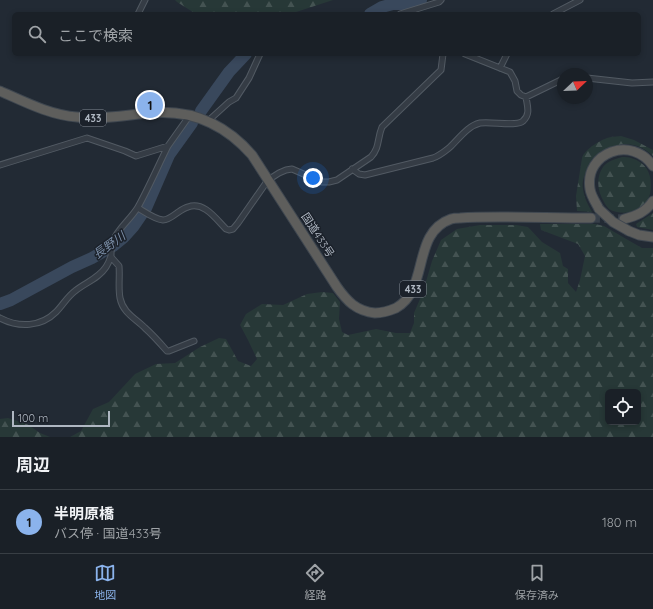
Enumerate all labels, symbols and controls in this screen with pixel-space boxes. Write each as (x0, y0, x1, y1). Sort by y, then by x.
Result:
search box (12, 12, 641, 56)
icon: search (26, 23, 48, 45)
text: ここで検索 (58, 26, 133, 45)
north arrow (557, 68, 593, 104)
pin: 1 (137, 90, 163, 120)
road number: 433 (80, 110, 106, 126)
your location (303, 168, 323, 188)
street label: 国道433号 (298, 210, 338, 260)
water label: 長野川 (90, 227, 130, 262)
road number: 433 (400, 281, 426, 297)
map controls (605, 389, 641, 425)
button: locate (605, 389, 641, 425)
scale bar (12, 409, 110, 428)
text: 100 m (18, 411, 48, 425)
text: 周辺 (16, 454, 50, 475)
text: 半明原橋 (54, 504, 114, 523)
text: 1 (26, 514, 32, 530)
text: 180 m (602, 514, 637, 530)
text: バス停 · 国道433号 (54, 525, 162, 541)
tab: 地図 (94, 562, 116, 602)
tab: 経路 (304, 562, 326, 602)
tab: 保存済み (515, 562, 559, 602)

